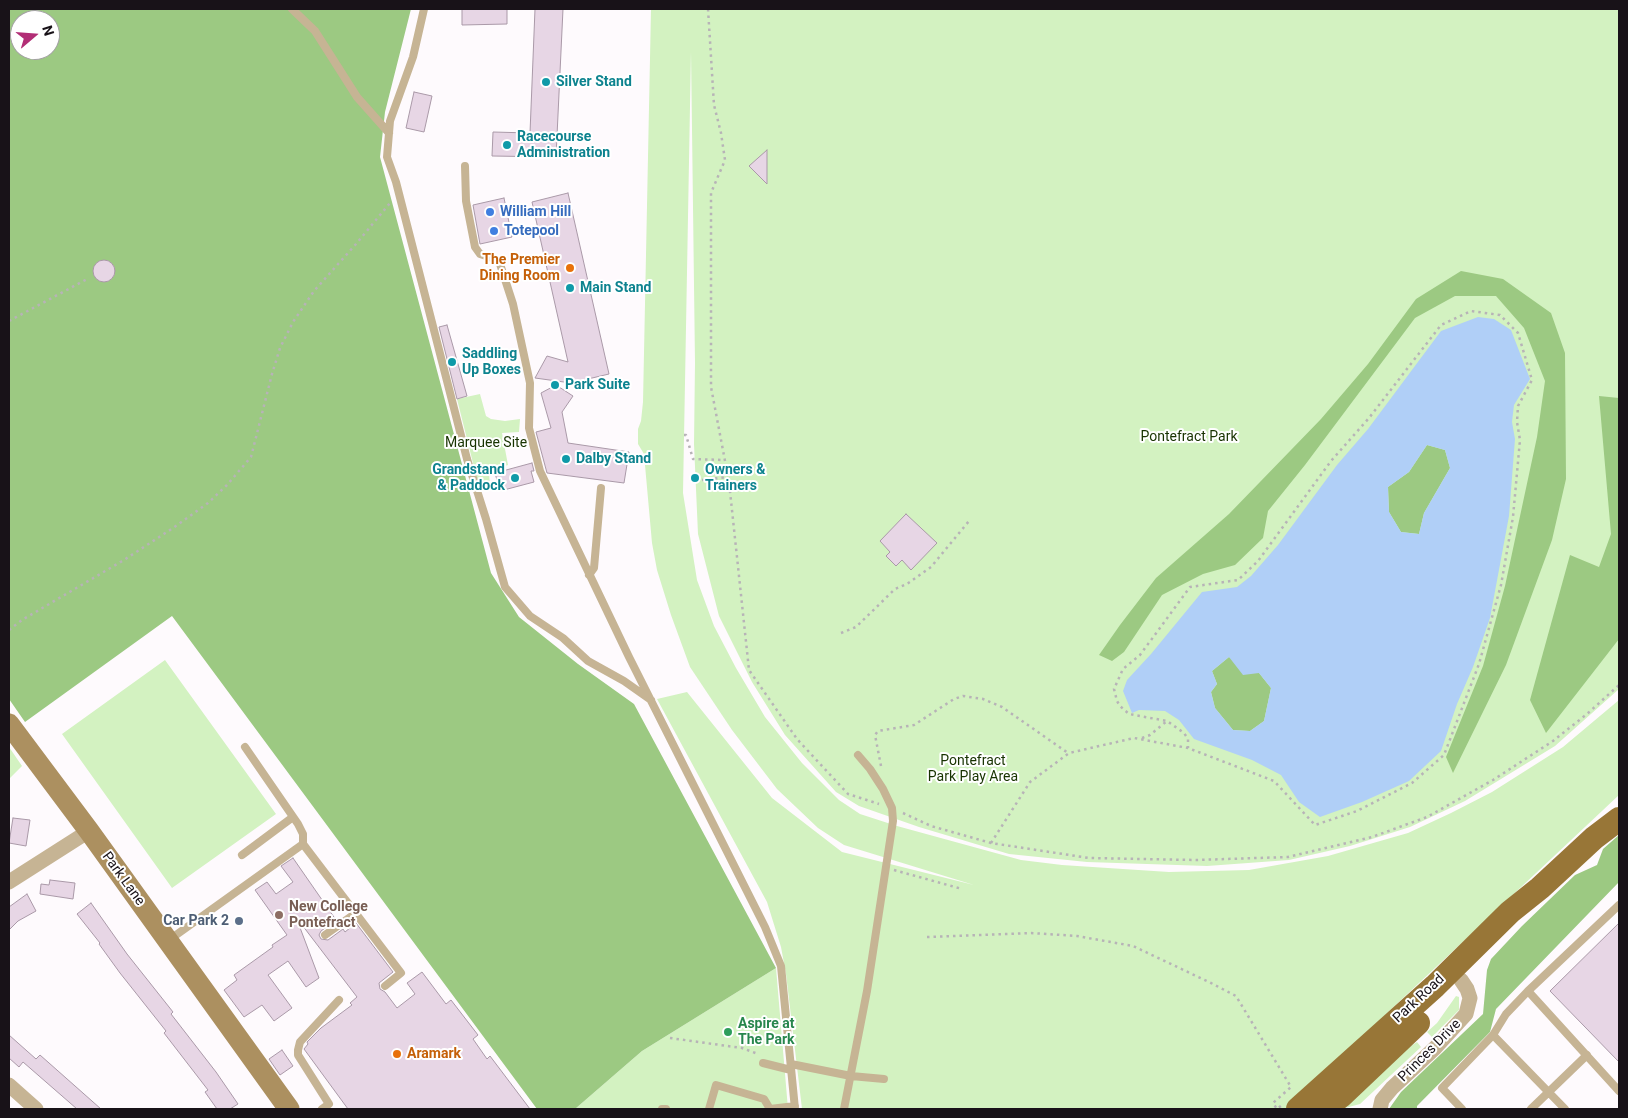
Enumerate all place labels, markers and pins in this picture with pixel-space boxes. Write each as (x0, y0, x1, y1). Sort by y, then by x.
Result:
place label: Silver Stand (556, 74, 632, 90)
marker: Silver Stand (540, 76, 552, 88)
place label: Racecourse Administration (517, 129, 610, 162)
marker: Racecourse Administration (501, 139, 513, 151)
place label: William Hill (500, 204, 571, 220)
marker: William Hill (484, 206, 496, 218)
place label: Totepool (504, 223, 559, 239)
marker: Totepool (488, 225, 500, 237)
place label: The Premier Dining Room (479, 252, 560, 284)
marker: The Premier Dining Room (564, 262, 576, 274)
place label: Main Stand (580, 280, 651, 296)
marker: Main Stand (564, 282, 576, 294)
place label: Saddling Up Boxes (462, 346, 521, 378)
marker: Saddling Up Boxes (446, 356, 458, 368)
place label: Park Suite (565, 377, 630, 393)
marker: Park Suite (549, 379, 561, 391)
place label: Dalby Stand (576, 451, 651, 467)
marker: Dalby Stand (560, 453, 572, 465)
place label: Grandstand & Paddock (432, 462, 505, 494)
place label: Owners & Trainers (705, 462, 765, 494)
marker: Grandstand & Paddock (509, 472, 521, 484)
marker: Owners & Trainers (689, 472, 701, 484)
place label: New College Pontefract (289, 899, 368, 932)
marker: New College Pontefract (273, 909, 285, 921)
place label: Car Park 2 (163, 913, 229, 929)
marker: Car Park 2 (233, 915, 245, 927)
place label: Aspire at The Park (738, 1016, 795, 1048)
marker: Aspire at The Park (722, 1026, 734, 1038)
place label: Aramark (407, 1046, 461, 1062)
marker: Aramark (391, 1048, 403, 1060)

